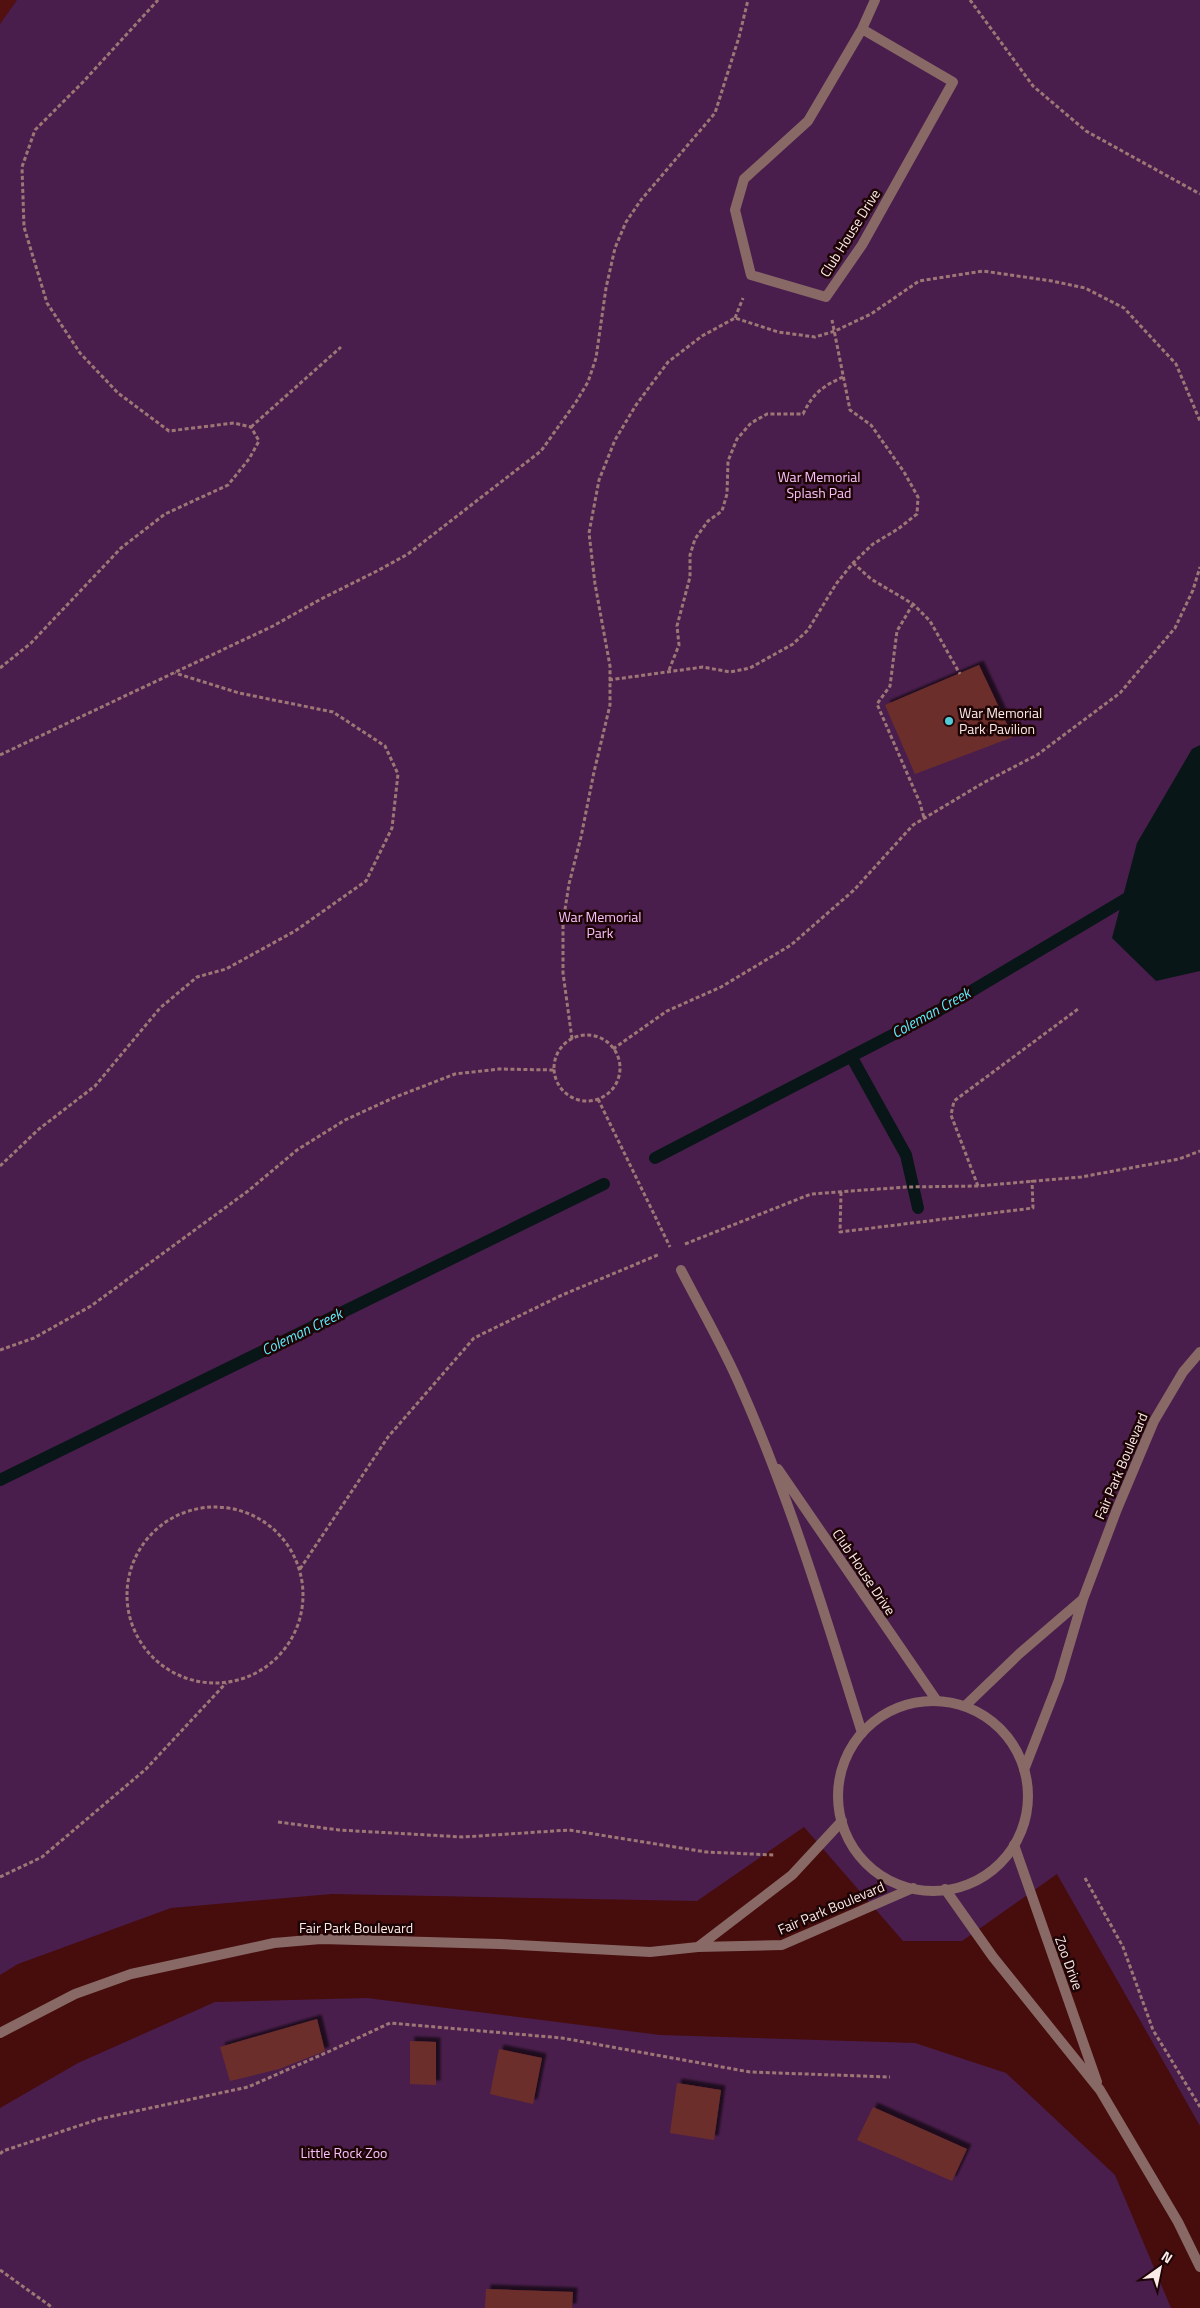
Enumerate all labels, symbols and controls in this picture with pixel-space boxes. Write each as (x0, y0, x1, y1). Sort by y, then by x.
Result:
street label: Club House Drive (814, 185, 885, 281)
park label: War Memorial Splash Pad (777, 466, 861, 503)
place label: War Memorial Park Pavilion (959, 702, 1042, 739)
marker: War Memorial Park Pavilion (943, 715, 955, 727)
park label: War Memorial Park (558, 906, 642, 943)
water label: Coleman Creek (887, 980, 977, 1044)
water label: Coleman Creek (257, 1301, 348, 1361)
street label: Fair Park Boulevard (1089, 1409, 1153, 1522)
street label: Club House Drive (828, 1524, 901, 1619)
street label: Fair Park Boulevard (774, 1876, 887, 1940)
street label: Fair Park Boulevard (299, 1917, 413, 1938)
street label: Zoo Drive (1050, 1933, 1089, 1993)
park label: Little Rock Zoo (301, 2142, 387, 2163)
north arrow (1135, 2243, 1185, 2293)
text: N (1158, 2245, 1177, 2268)

